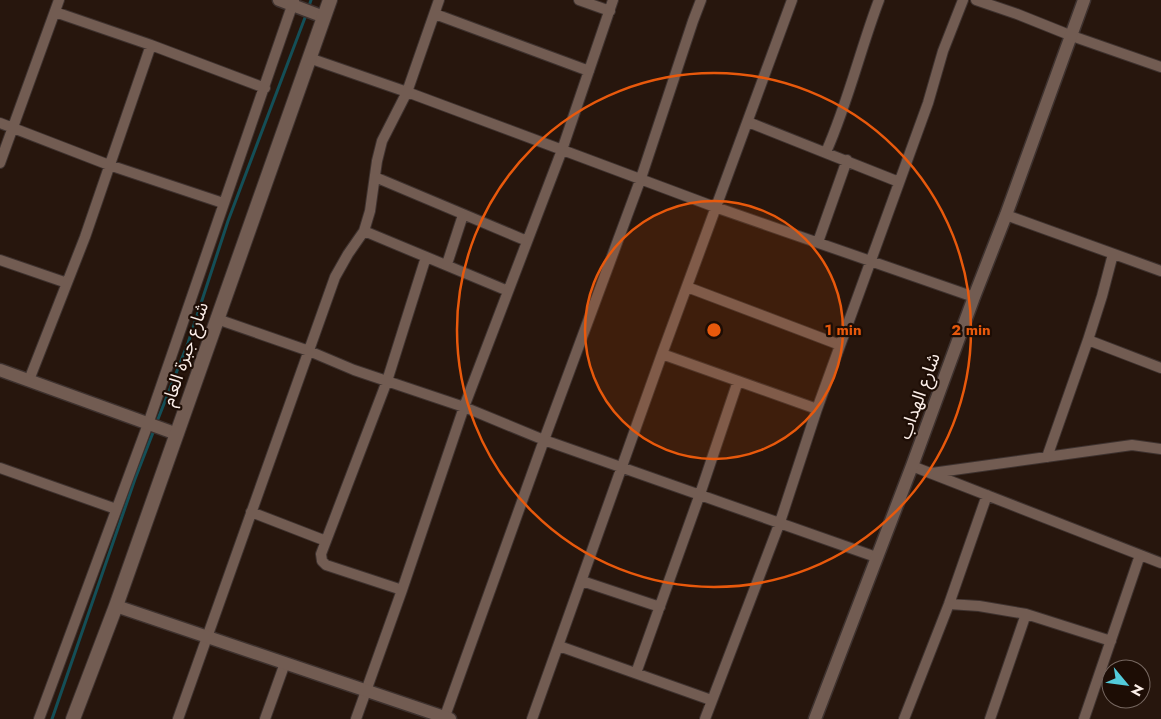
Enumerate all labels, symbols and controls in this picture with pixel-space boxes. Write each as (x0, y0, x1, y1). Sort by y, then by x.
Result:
street label: شارع جبرة العام (155, 298, 216, 410)
text: 1 min (824, 319, 862, 341)
text: 2 min (951, 319, 991, 341)
centre of rings (705, 321, 723, 339)
street label: شارع الهداب (891, 349, 948, 443)
north arrow (1101, 659, 1151, 709)
text: N (1126, 681, 1149, 700)

